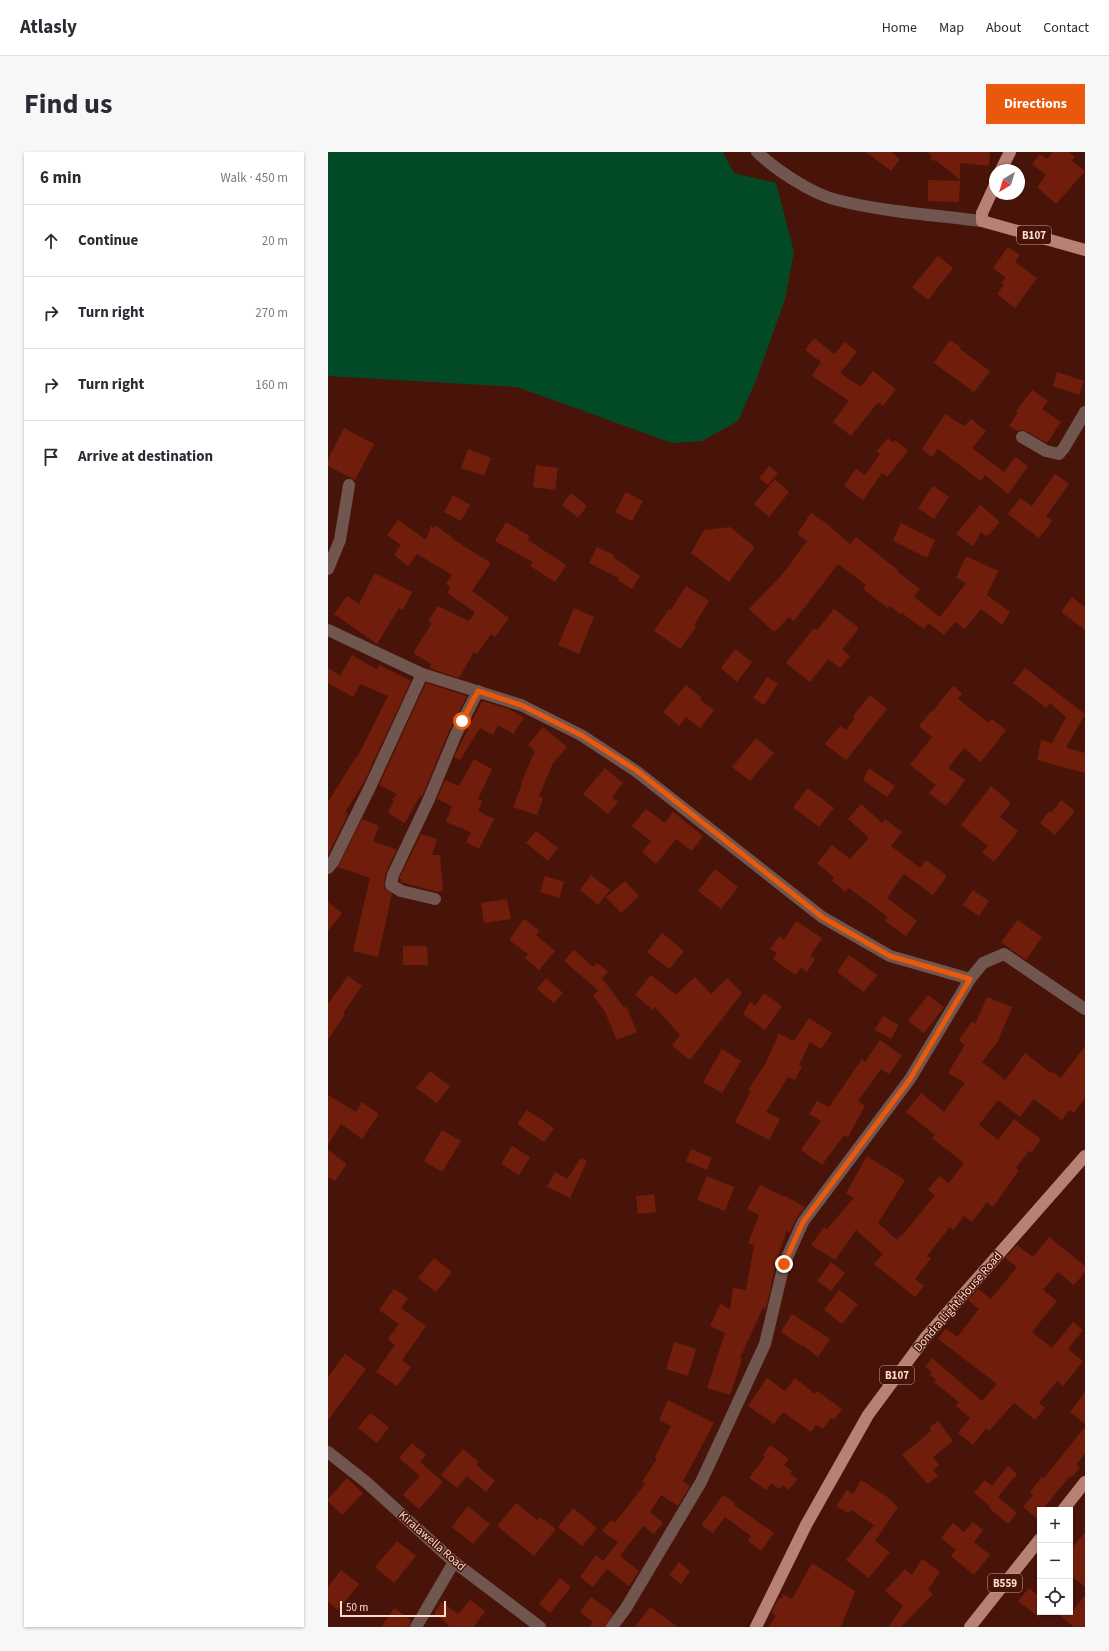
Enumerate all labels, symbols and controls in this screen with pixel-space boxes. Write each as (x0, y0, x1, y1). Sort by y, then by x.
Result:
text: Atlasly (20, 14, 77, 41)
text: Home (882, 18, 917, 38)
text: Map (939, 18, 964, 38)
text: About (986, 18, 1021, 38)
text: Contact (1043, 18, 1089, 38)
text: Find us (24, 84, 112, 124)
button: Directions (986, 84, 1085, 124)
north arrow (989, 164, 1025, 200)
text: 6 min (40, 166, 81, 190)
text: Walk · 450 m (220, 169, 288, 187)
road number: B107 (1017, 226, 1051, 244)
icon: ahead (40, 230, 62, 252)
text: Continue (78, 230, 138, 251)
text: 20 m (262, 232, 288, 250)
icon: right (40, 302, 62, 324)
text: Turn right (78, 302, 144, 323)
text: 270 m (255, 304, 288, 322)
icon: right (40, 374, 62, 396)
text: Turn right (78, 374, 144, 395)
text: 160 m (255, 376, 288, 394)
icon: arrive (40, 446, 62, 468)
text: Arrive at destination (78, 446, 213, 467)
route start (453, 712, 471, 730)
street label: Dondra Light House Road (910, 1248, 1006, 1356)
route end (775, 1255, 793, 1273)
road number: B107 (880, 1366, 914, 1384)
street label: Kiralawella Road (395, 1507, 469, 1575)
map controls (1037, 1507, 1073, 1615)
button: + (1037, 1507, 1073, 1543)
button: − (1037, 1543, 1073, 1579)
road number: B559 (988, 1574, 1022, 1592)
button: locate (1037, 1579, 1073, 1615)
scale bar (340, 1599, 446, 1618)
text: 50 m (346, 1600, 368, 1615)

